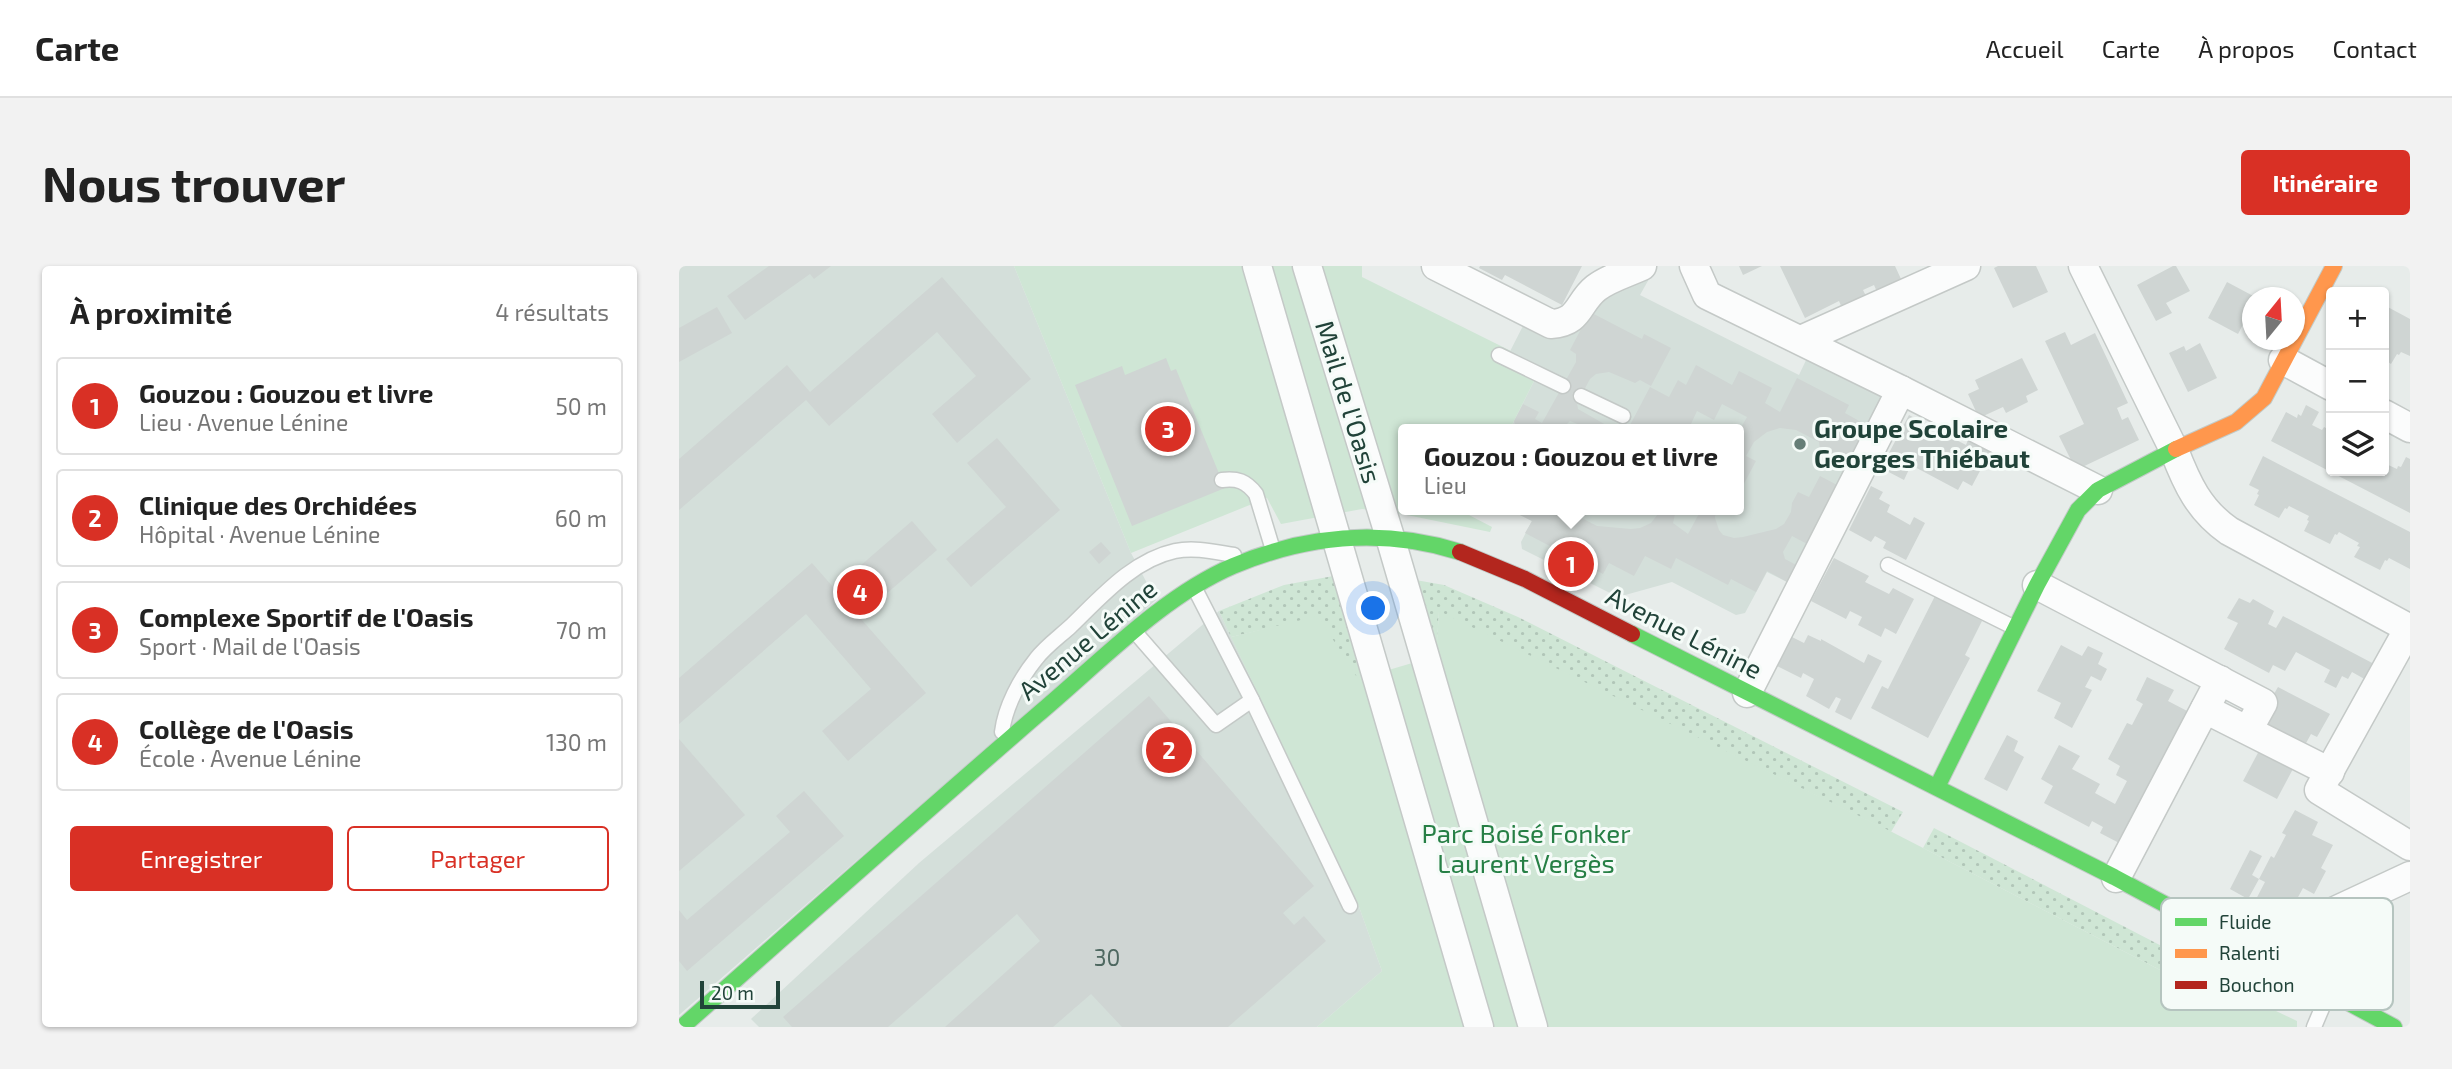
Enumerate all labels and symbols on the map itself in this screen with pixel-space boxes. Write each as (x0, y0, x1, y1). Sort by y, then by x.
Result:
north arrow (2242, 287, 2305, 350)
street label: Mail de l'Oasis (1310, 317, 1389, 487)
pin: 3 (1145, 403, 1191, 455)
place label: Groupe Scolaire Georges Thiébaut (1814, 412, 2030, 473)
marker: Groupe Scolaire Georges Thiébaut (1792, 436, 1808, 452)
pin: 1 (1548, 538, 1594, 590)
pin: 4 (837, 566, 883, 618)
street label: Avenue Lénine (1012, 572, 1162, 706)
street label: Avenue Lénine (1602, 579, 1768, 684)
your location (1356, 591, 1390, 625)
pin: 2 (1146, 724, 1192, 776)
park label: Parc Boisé Fonker Laurent Vergès (1421, 817, 1631, 878)
legend (2161, 898, 2393, 1010)
text: Fluide (2219, 910, 2272, 933)
text: Ralenti (2219, 941, 2280, 964)
house number: 30 (1094, 943, 1120, 971)
text: Bouchon (2219, 973, 2295, 996)
scale bar (700, 978, 781, 1010)

